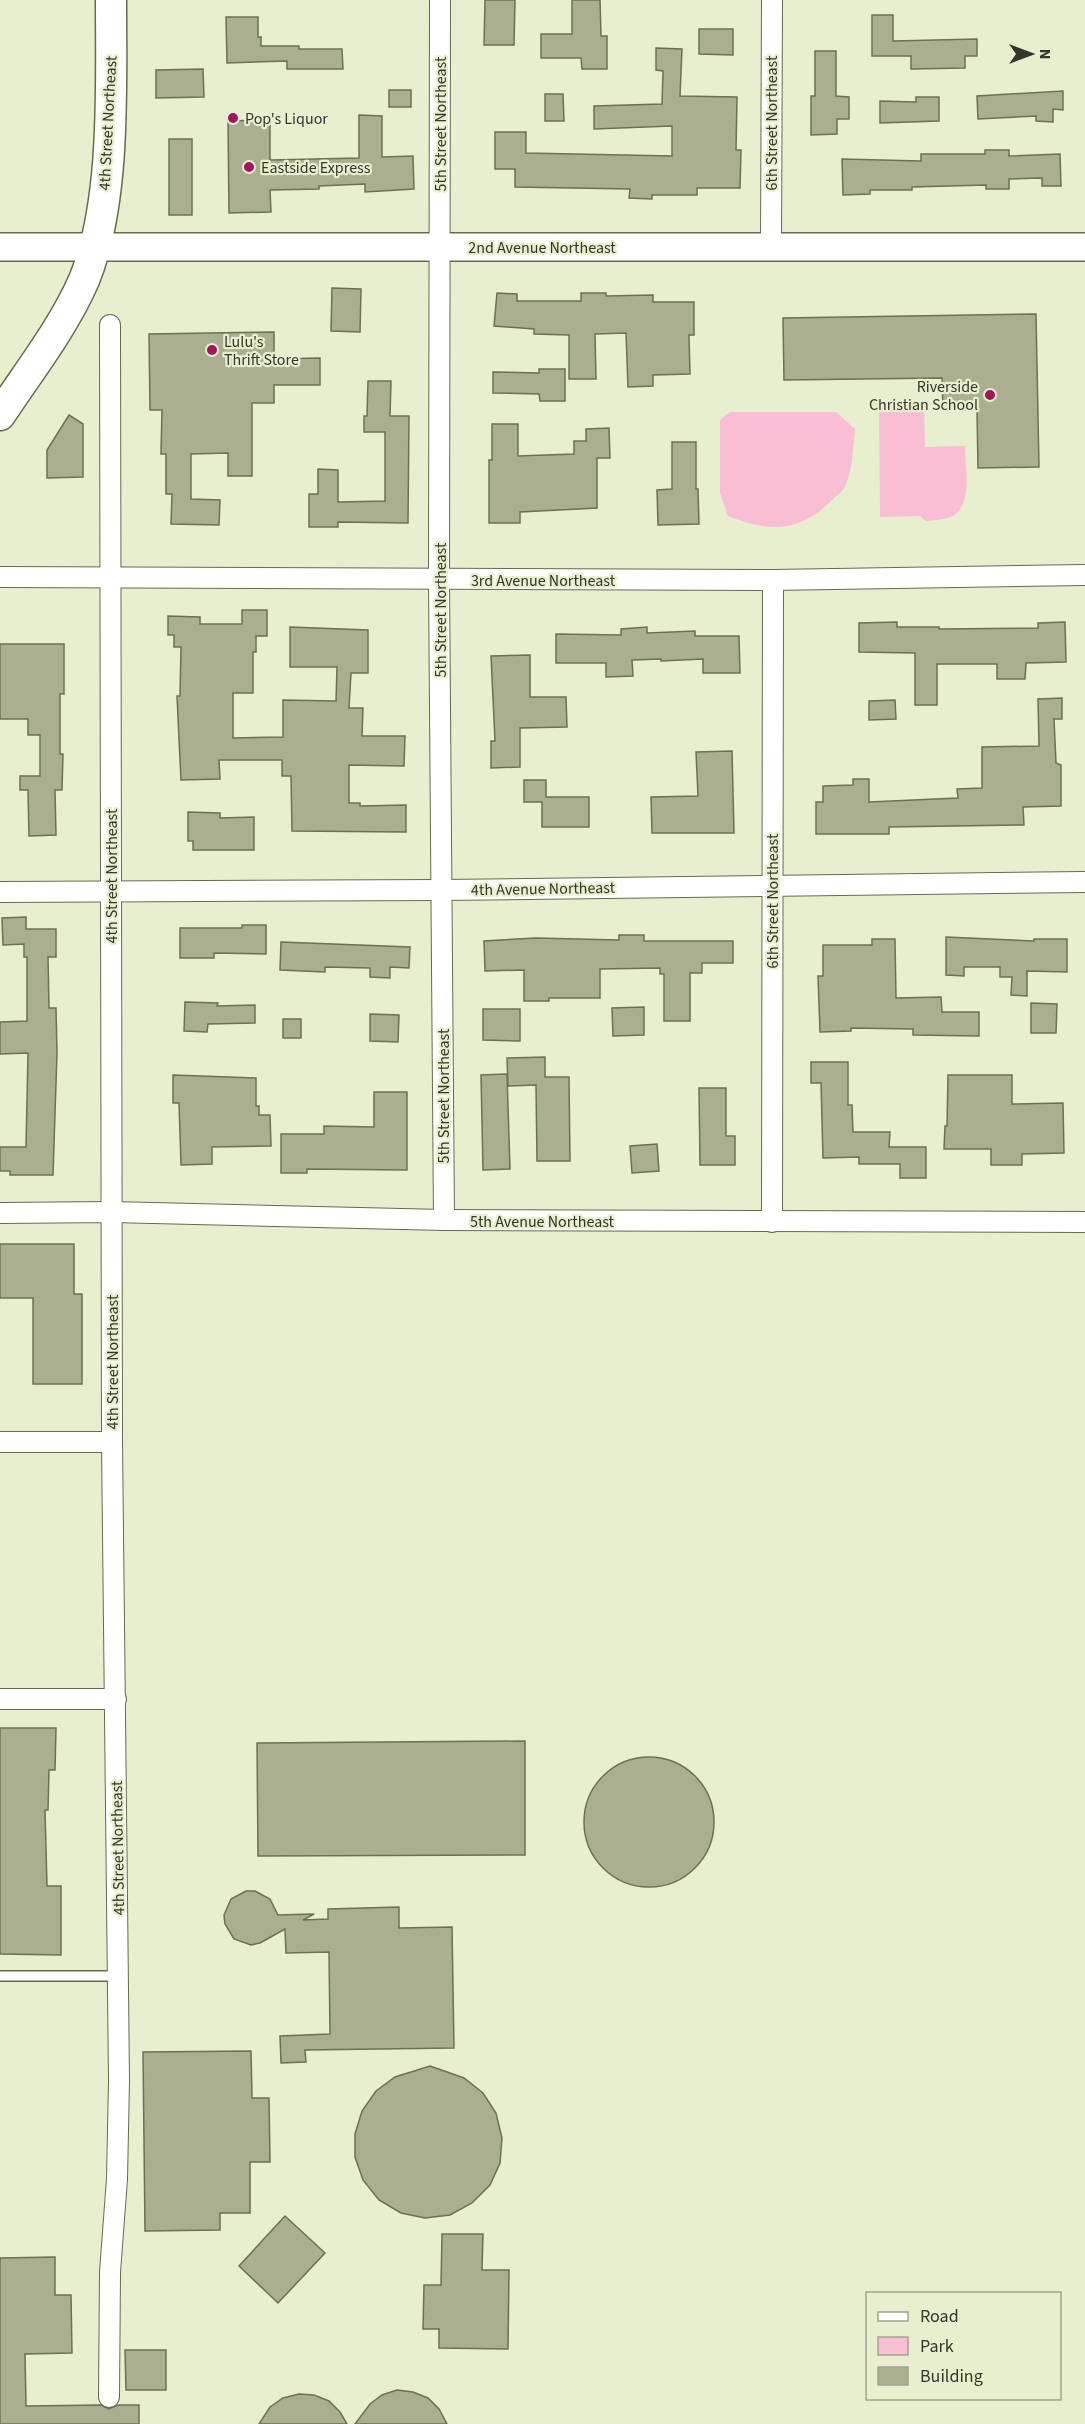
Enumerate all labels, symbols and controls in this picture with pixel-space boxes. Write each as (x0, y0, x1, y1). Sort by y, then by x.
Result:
north arrow (1001, 24, 1061, 84)
text: N (1034, 49, 1056, 59)
street label: 4th Street Northeast (93, 55, 123, 191)
street label: 6th Street Northeast (761, 55, 783, 190)
street label: 5th Street Northeast (430, 56, 452, 191)
place label: Pop's Liquor (245, 108, 328, 130)
marker: Pop's Liquor (226, 111, 240, 125)
place label: Eastside Express (261, 157, 371, 179)
marker: Eastside Express (242, 160, 256, 174)
street label: 2nd Avenue Northeast (468, 237, 616, 259)
place label: Lulu's Thrift Store (224, 331, 299, 371)
marker: Lulu's Thrift Store (205, 343, 219, 357)
place label: Riverside Christian School (869, 376, 978, 416)
marker: Riverside Christian School (983, 388, 997, 402)
street label: 5th Street Northeast (430, 542, 452, 677)
street label: 3rd Avenue Northeast (471, 570, 616, 592)
street label: 4th Street Northeast (101, 808, 123, 943)
street label: 6th Street Northeast (762, 833, 784, 968)
street label: 4th Avenue Northeast (471, 877, 616, 901)
street label: 5th Street Northeast (433, 1028, 455, 1163)
street label: 5th Avenue Northeast (470, 1211, 615, 1233)
street label: 4th Street Northeast (102, 1294, 124, 1429)
street label: 4th Street Northeast (106, 1780, 130, 1916)
legend (866, 2292, 1061, 2400)
text: Road (920, 2304, 959, 2329)
text: Park (920, 2334, 954, 2359)
text: Building (920, 2364, 983, 2389)

